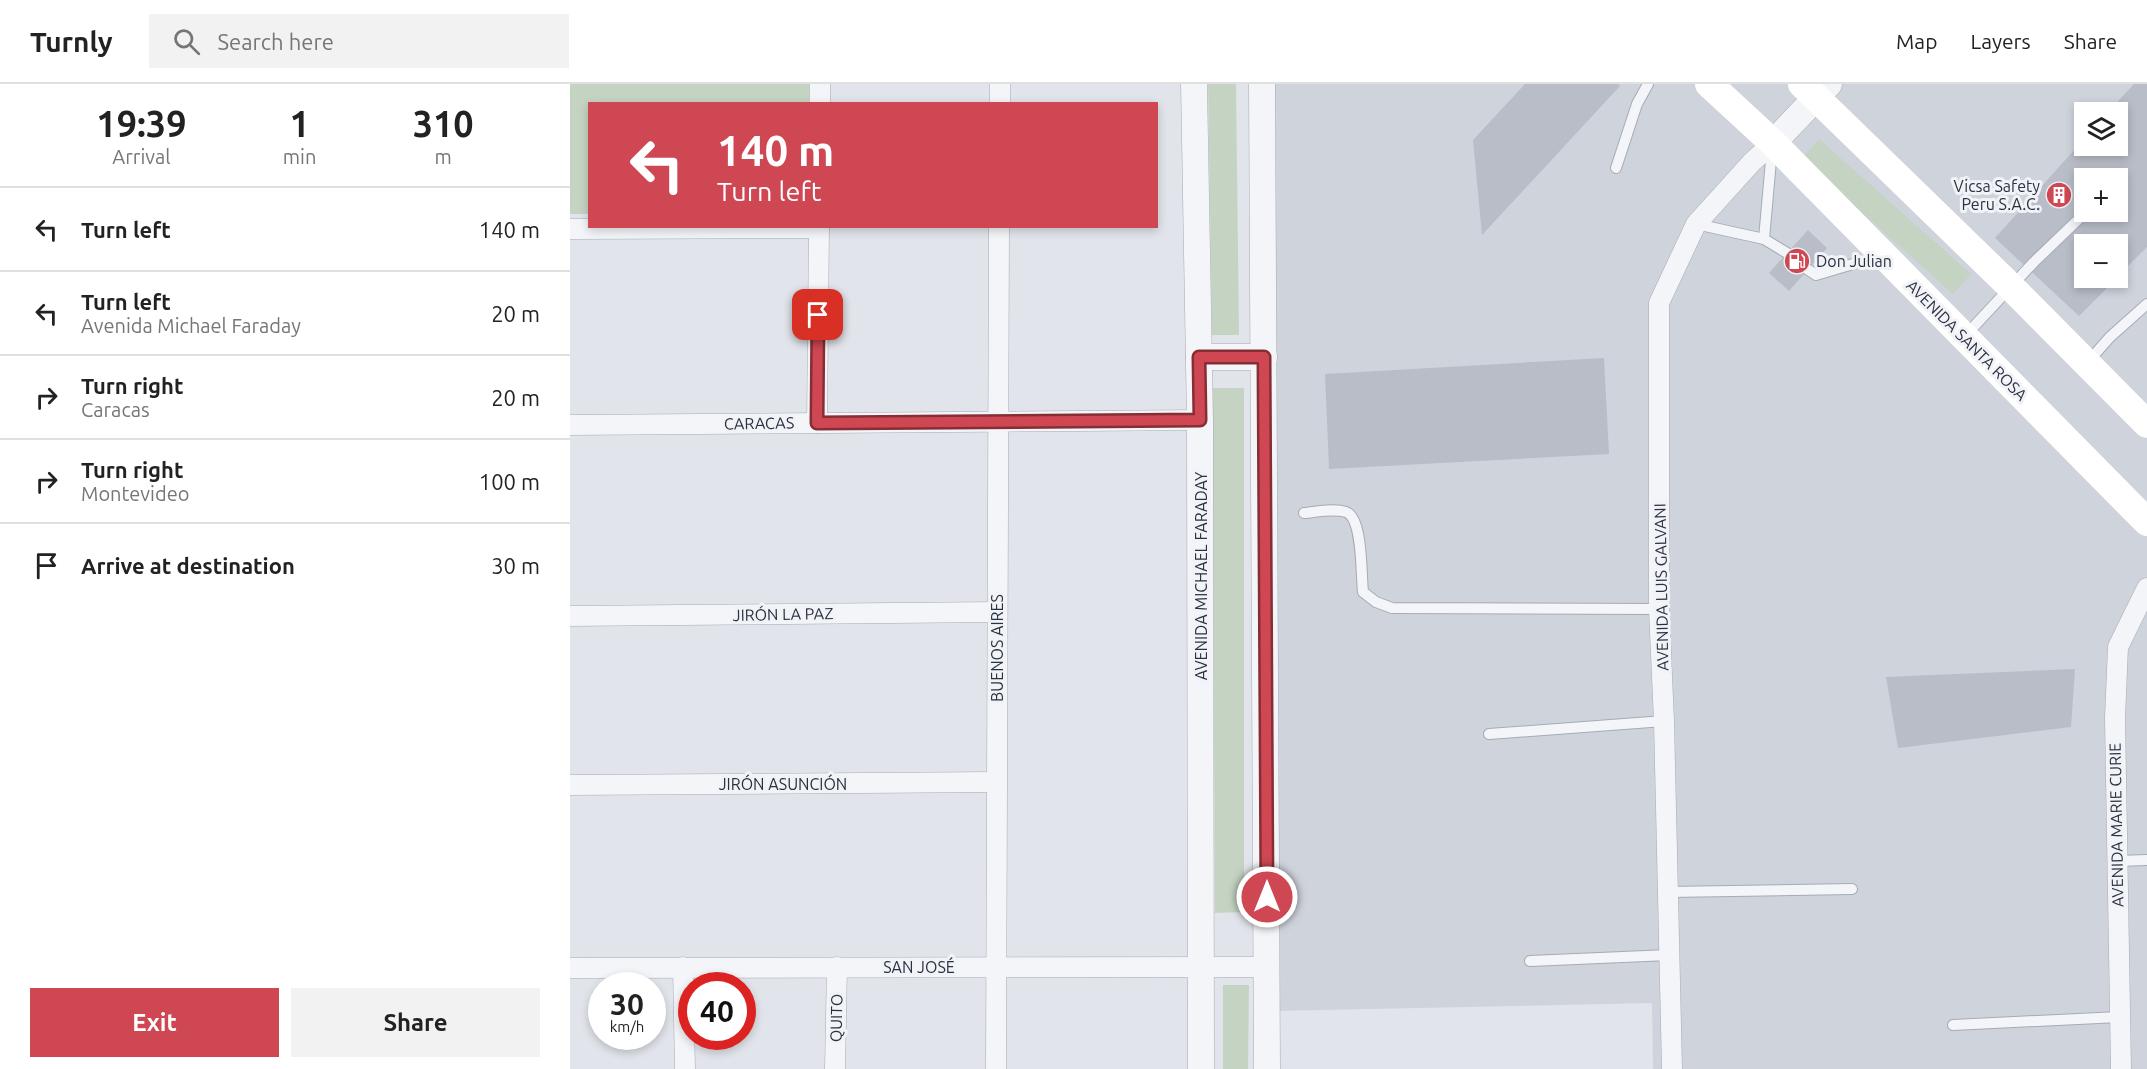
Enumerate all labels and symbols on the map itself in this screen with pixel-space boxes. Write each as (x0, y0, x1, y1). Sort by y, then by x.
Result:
place label: Vicsa Safety Peru S.A.C. (1954, 177, 2040, 213)
building icon: Vicsa Safety Peru S.A.C. (2044, 180, 2074, 210)
fuel station icon: Don Julian (1782, 246, 1812, 276)
place label: Don Julian (1816, 252, 1892, 270)
street label: AVENIDA SANTA ROSA (1903, 276, 2031, 404)
pin (792, 289, 843, 340)
street label: CARACAS (724, 413, 794, 433)
street label: AVENIDA MICHAEL FARADAY (1192, 471, 1210, 680)
street label: AVENIDA LUIS GALVANI (1651, 503, 1671, 671)
street label: BUENOS AIRES (988, 594, 1006, 702)
street label: JIRÓN LA PAZ (732, 603, 834, 624)
street label: AVENIDA MARIE CURIE (2106, 743, 2126, 907)
street label: JIRÓN ASUNCIÓN (719, 774, 847, 793)
position arrow (1235, 865, 1299, 929)
street label: SAN JOSÉ (883, 956, 955, 976)
speed limit sign: 40 (678, 972, 756, 1050)
street label: QUITO (827, 994, 845, 1042)

